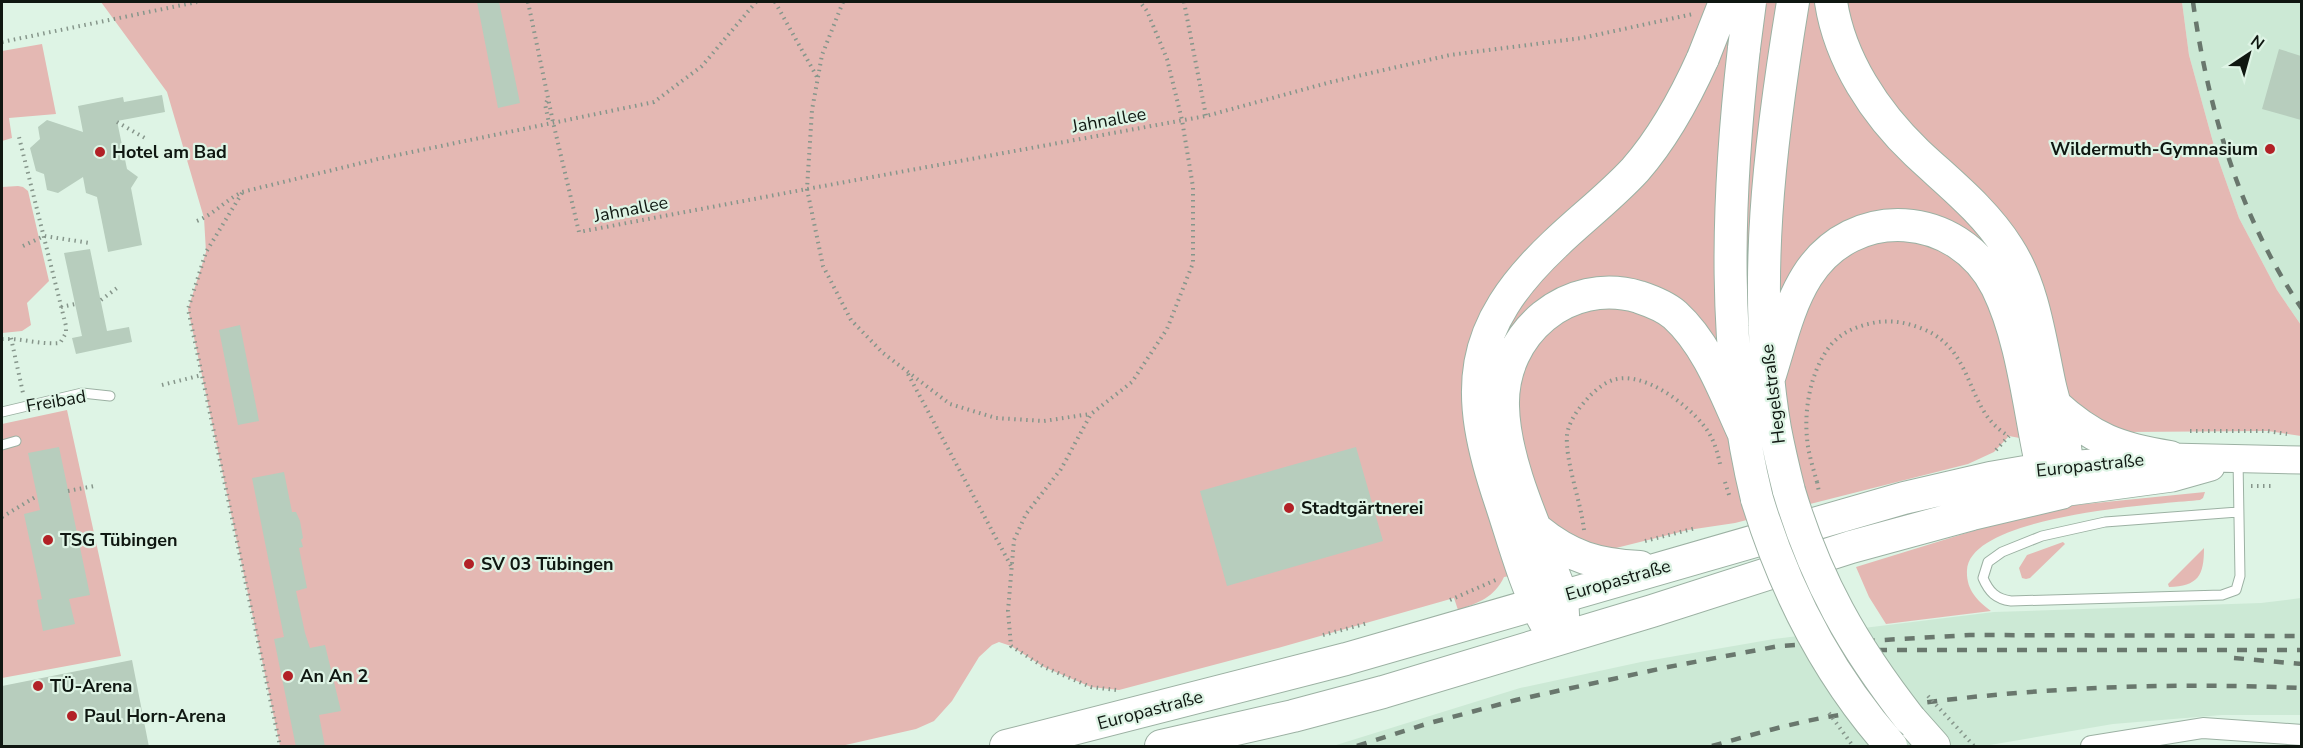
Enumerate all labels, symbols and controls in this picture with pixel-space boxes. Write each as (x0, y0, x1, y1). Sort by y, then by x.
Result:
north arrow (2219, 24, 2279, 84)
text: N (2246, 30, 2269, 55)
street label: Jahnallee (1069, 102, 1148, 139)
place label: Wildermuth-Gymnasium (2050, 137, 2258, 161)
place label: Hotel am Bad (112, 140, 227, 164)
marker: Wildermuth-Gymnasium (2263, 142, 2277, 156)
marker: Hotel am Bad (93, 145, 107, 159)
street label: Jahnallee (591, 190, 670, 228)
street label: Hegelstraße (1755, 343, 1791, 445)
street label: Freibad (24, 384, 88, 418)
street label: Europastraße (2035, 447, 2145, 483)
place label: Stadtgärtnerei (1301, 496, 1423, 520)
marker: Stadtgärtnerei (1282, 501, 1296, 515)
place label: TSG Tübingen (60, 528, 178, 552)
marker: TSG Tübingen (41, 533, 55, 547)
place label: SV 03 Tübingen (481, 552, 614, 576)
street label: Europastraße (1563, 554, 1673, 606)
marker: SV 03 Tübingen (462, 557, 476, 571)
place label: An An 2 (300, 664, 368, 688)
marker: An An 2 (281, 669, 295, 683)
place label: TÜ-Arena (50, 674, 132, 698)
marker: TÜ-Arena (31, 679, 45, 693)
street label: Europastraße (1095, 684, 1205, 736)
place label: Paul Horn-Arena (84, 704, 226, 728)
marker: Paul Horn-Arena (65, 709, 79, 723)

